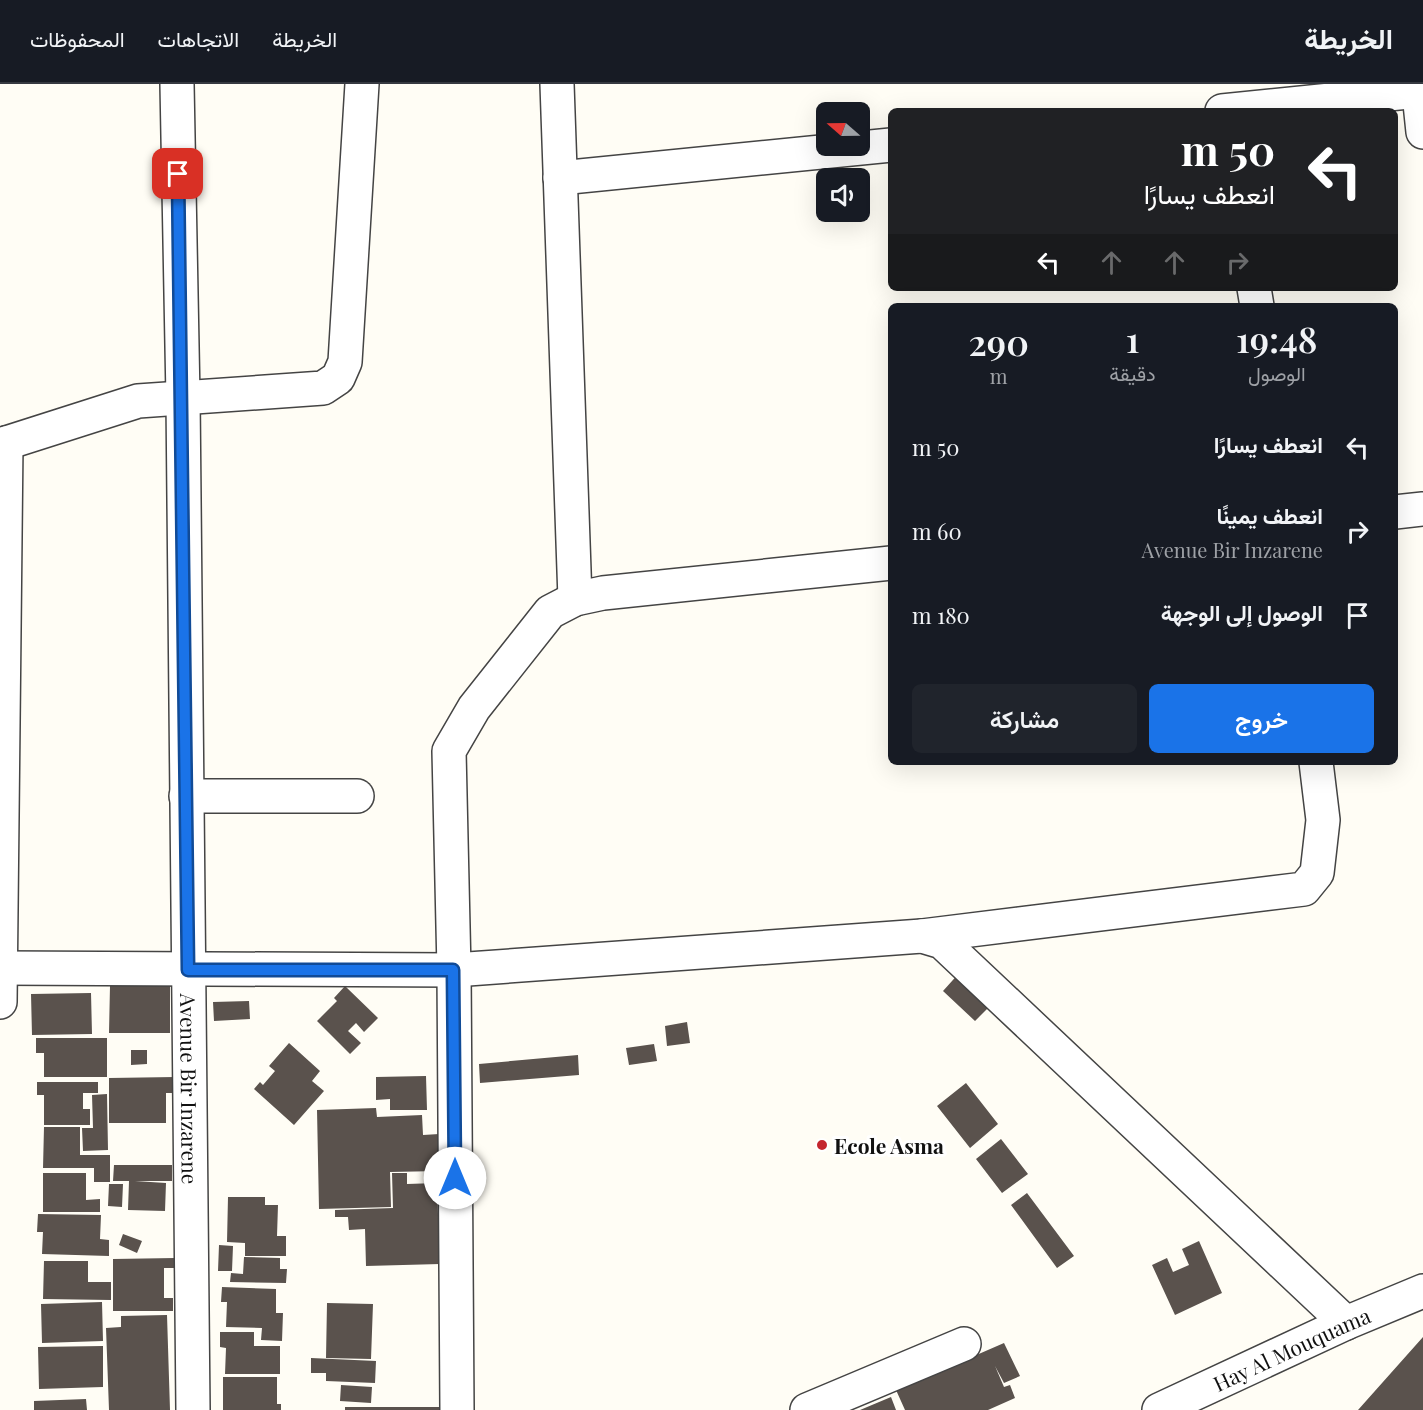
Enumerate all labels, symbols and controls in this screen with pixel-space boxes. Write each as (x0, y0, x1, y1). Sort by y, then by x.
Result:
text: الخريطة (1304, 19, 1393, 56)
text: المحفوظات (30, 24, 125, 52)
text: الاتجاهات (158, 24, 239, 52)
text: الخريطة (272, 24, 337, 52)
north arrow (816, 102, 870, 156)
map controls (816, 102, 870, 222)
text: 50 m (1181, 121, 1275, 177)
icon: left (1296, 132, 1374, 210)
pin (152, 148, 203, 199)
icon: arrive (161, 157, 194, 190)
button: sound (816, 168, 870, 222)
text: انعطف يسارًا (1144, 175, 1275, 211)
icon: left (1032, 246, 1065, 279)
icon: ahead (1095, 246, 1128, 279)
icon: ahead (1158, 246, 1191, 279)
icon: right (1221, 246, 1254, 279)
text: 1 (1126, 314, 1139, 362)
text: 19:48 (1236, 314, 1318, 362)
text: 290 (968, 317, 1029, 365)
text: دقيقة (1109, 359, 1156, 386)
text: الوصول (1248, 359, 1306, 386)
text: m (990, 362, 1008, 389)
text: انعطف يسارًا (1214, 429, 1323, 459)
icon: left (1341, 431, 1374, 464)
text: 50 m (912, 432, 959, 462)
text: انعطف يمينًا (1216, 500, 1323, 530)
icon: right (1341, 515, 1374, 548)
text: 60 m (912, 516, 962, 546)
text: Avenue Bir Inzarene (1141, 536, 1323, 563)
text: الوصول إلى الوجهة (1161, 597, 1323, 627)
icon: arrive (1341, 599, 1374, 632)
text: 180 m (912, 600, 970, 630)
button: مشاركة (912, 684, 1137, 753)
button: خروج (1149, 684, 1374, 753)
street label: Avenue Bir Inzarene (175, 992, 205, 1184)
place label: Ecole Asma (834, 1131, 944, 1159)
marker: Ecole Asma (815, 1138, 829, 1152)
position arrow (423, 1146, 487, 1210)
street label: Hay Al Mouquama (1208, 1300, 1375, 1397)

